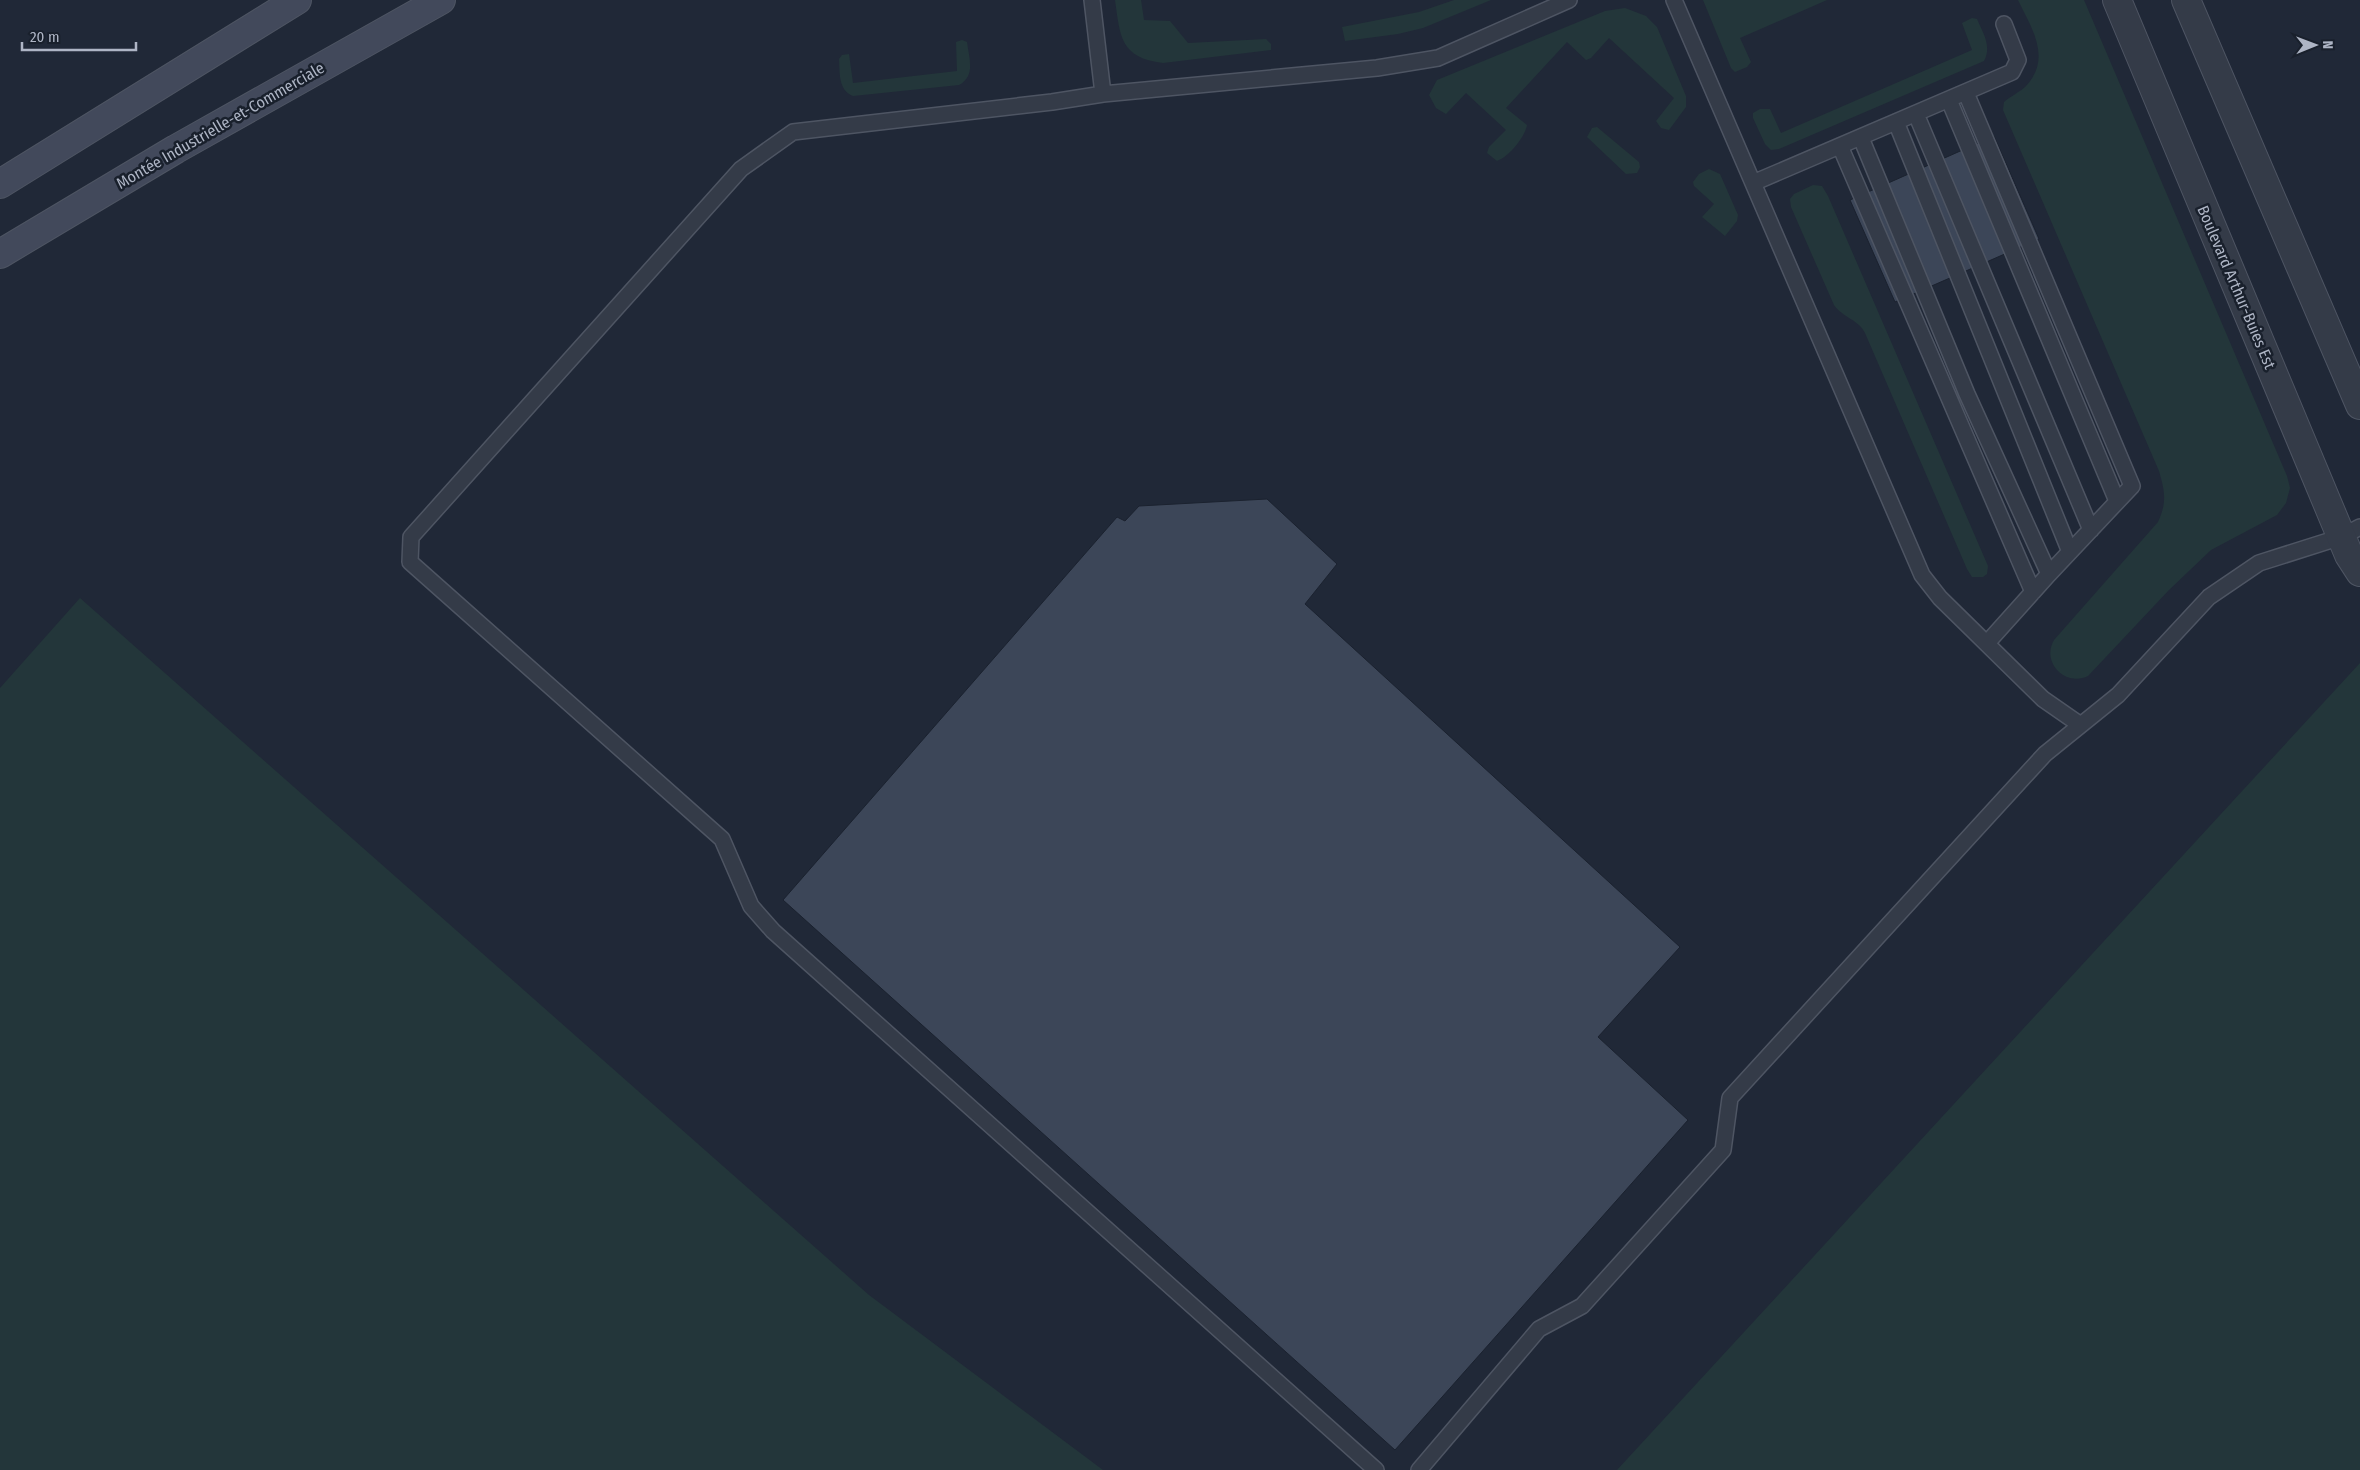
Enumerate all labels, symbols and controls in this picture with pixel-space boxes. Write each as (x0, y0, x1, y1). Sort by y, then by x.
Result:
scale bar (22, 20, 136, 52)
north arrow (2290, 20, 2340, 70)
text: 20 m (30, 28, 60, 46)
text: N (2319, 40, 2336, 49)
street label: Montée Industrielle-et-Commerciale (113, 58, 328, 193)
street label: Boulevard Arthur-Buies Est (2193, 203, 2280, 373)

